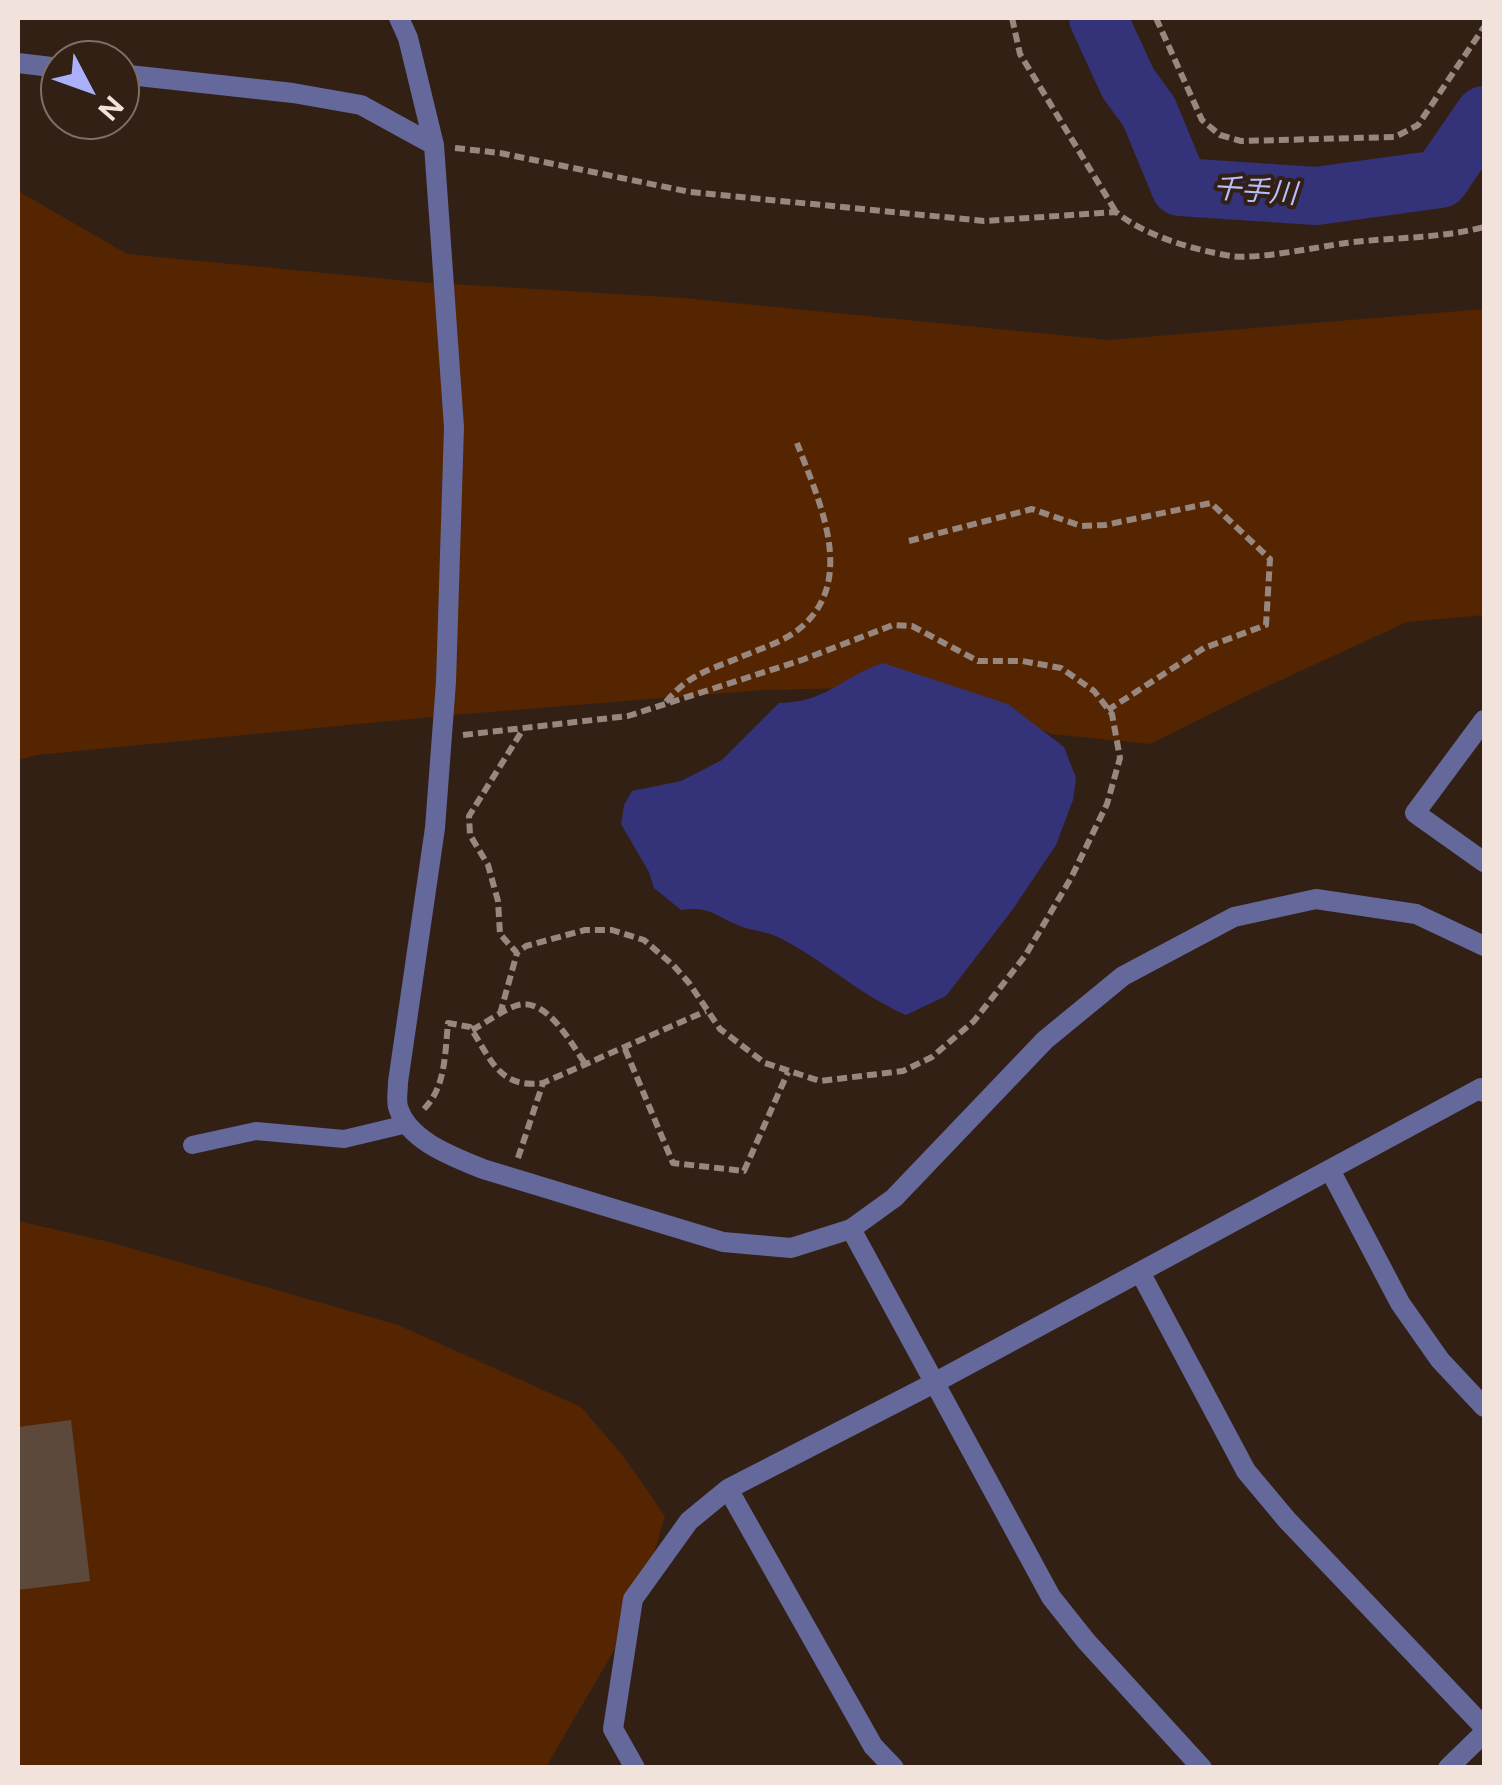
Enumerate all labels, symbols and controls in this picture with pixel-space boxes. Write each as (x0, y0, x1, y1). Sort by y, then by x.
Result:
north arrow (40, 40, 140, 140)
text: N (91, 89, 131, 128)
water label: 千手川 (1212, 172, 1298, 212)

